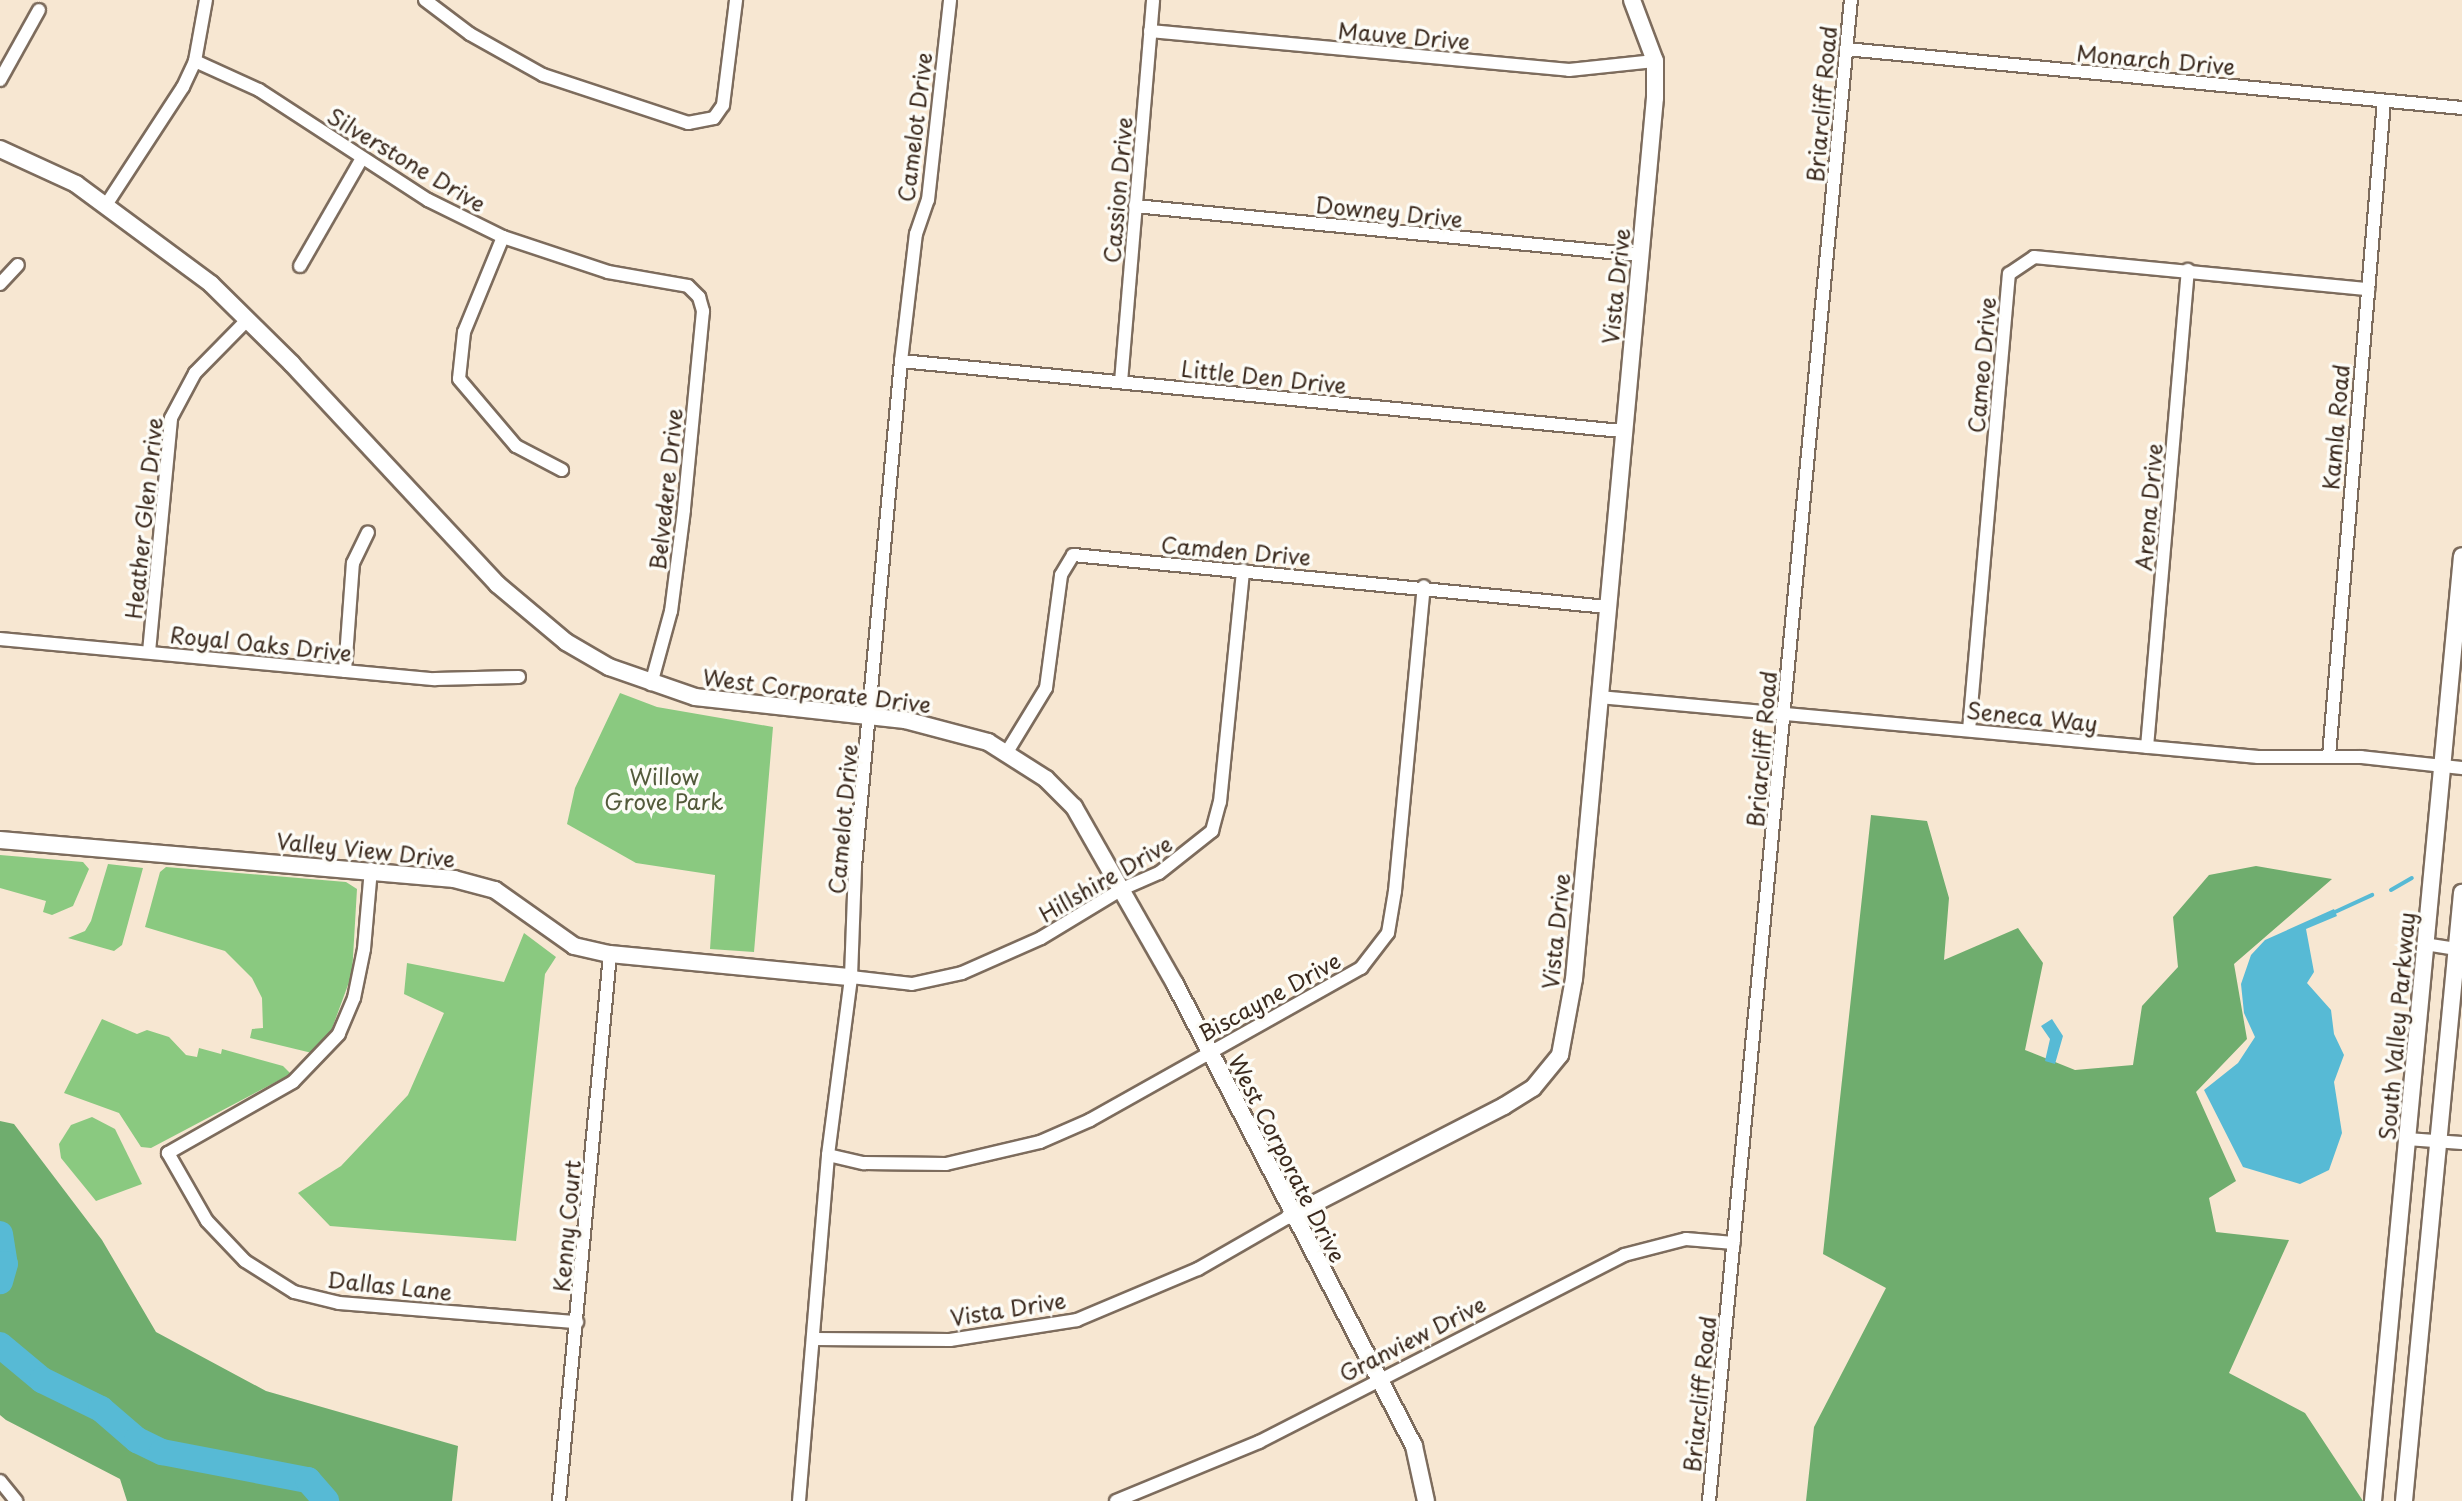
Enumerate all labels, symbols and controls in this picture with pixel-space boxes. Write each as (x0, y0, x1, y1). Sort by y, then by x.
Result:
street label: Mauve Drive (1337, 16, 1471, 54)
street label: Briarcliff Road (1801, 24, 1841, 184)
street label: Monarch Drive (2076, 39, 2236, 79)
street label: Camelot Drive (892, 50, 936, 204)
street label: Silverstone Drive (323, 101, 491, 217)
street label: Cassion Drive (1097, 116, 1137, 264)
street label: Downey Drive (1313, 190, 1465, 232)
street label: Vista Drive (1596, 227, 1634, 345)
street label: Cameo Drive (1962, 296, 2000, 434)
street label: Little Den Drive (1179, 354, 1349, 398)
street label: Kamla Road (2316, 363, 2354, 491)
street label: Belvedere Drive (643, 406, 687, 572)
street label: Heather Glen Drive (119, 414, 167, 622)
street label: Arena Drive (2129, 443, 2167, 571)
street label: Camden Drive (1159, 530, 1313, 570)
street label: Royal Oaks Drive (168, 620, 354, 666)
street label: West Corporate Drive (702, 663, 932, 717)
street label: Briarcliff Road (1741, 669, 1781, 829)
street label: Seneca Way (1965, 696, 2099, 736)
street label: Camelot Drive (822, 742, 862, 896)
park label: Willow Grove Park (604, 762, 724, 814)
street label: Valley View Drive (274, 826, 458, 872)
street label: Hillshire Drive (1034, 829, 1176, 927)
street label: Vista Drive (1536, 872, 1574, 990)
street label: South Valley Parkway (2373, 910, 2419, 1142)
street label: Biscayne Drive (1193, 946, 1345, 1046)
street label: West Corporate Drive (1224, 1050, 1352, 1266)
street label: Kenny Court (547, 1158, 585, 1294)
street label: Dallas Lane (326, 1265, 454, 1305)
street label: Vista Drive (948, 1286, 1068, 1330)
street label: Granview Drive (1334, 1290, 1490, 1386)
street label: Briarcliff Road (1678, 1314, 1720, 1474)

